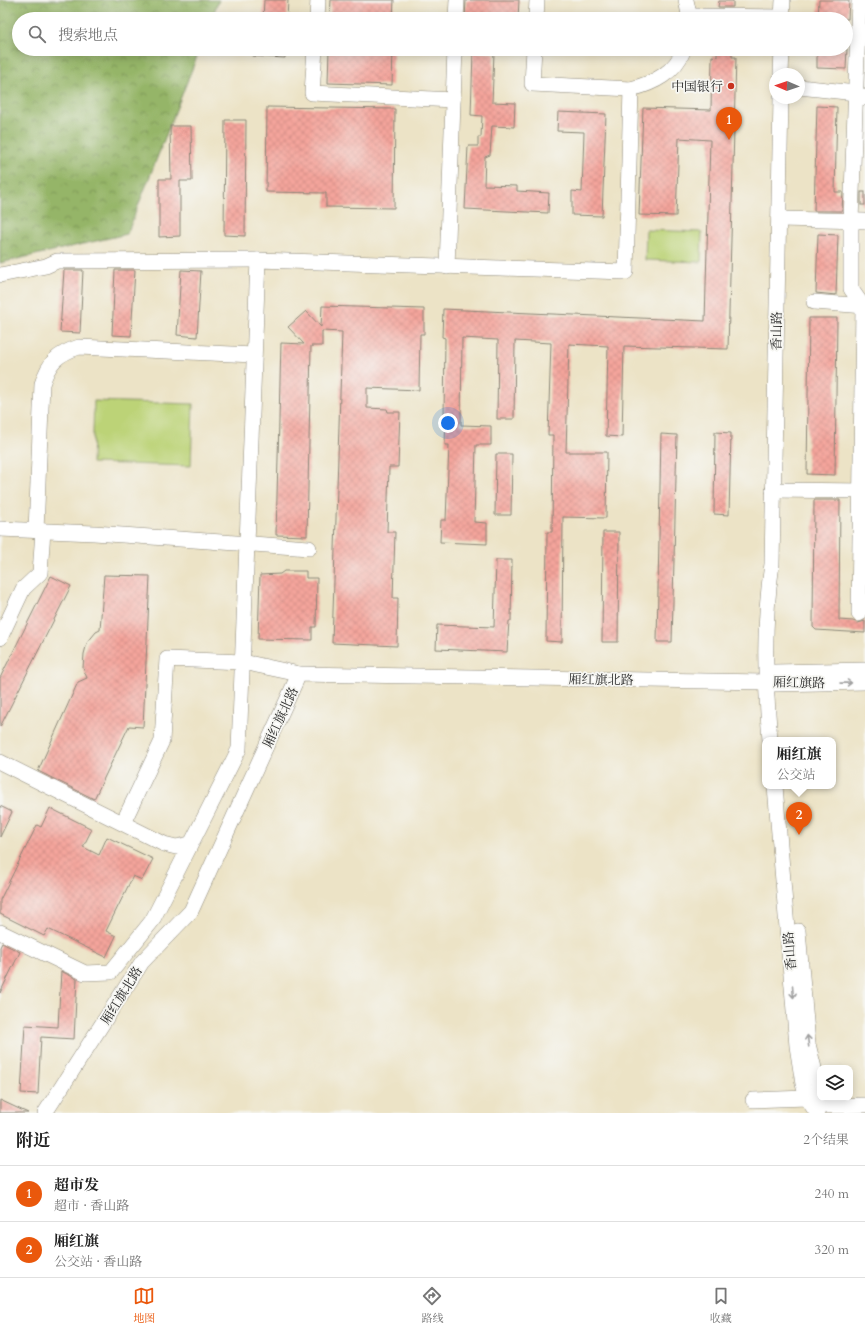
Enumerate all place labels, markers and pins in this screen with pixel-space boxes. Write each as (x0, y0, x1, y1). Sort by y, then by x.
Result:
place label: 中国银行 (671, 78, 723, 96)
marker: 中国银行 (726, 81, 736, 91)
pin: 1 (716, 107, 742, 140)
pin: 2 (786, 802, 812, 835)

